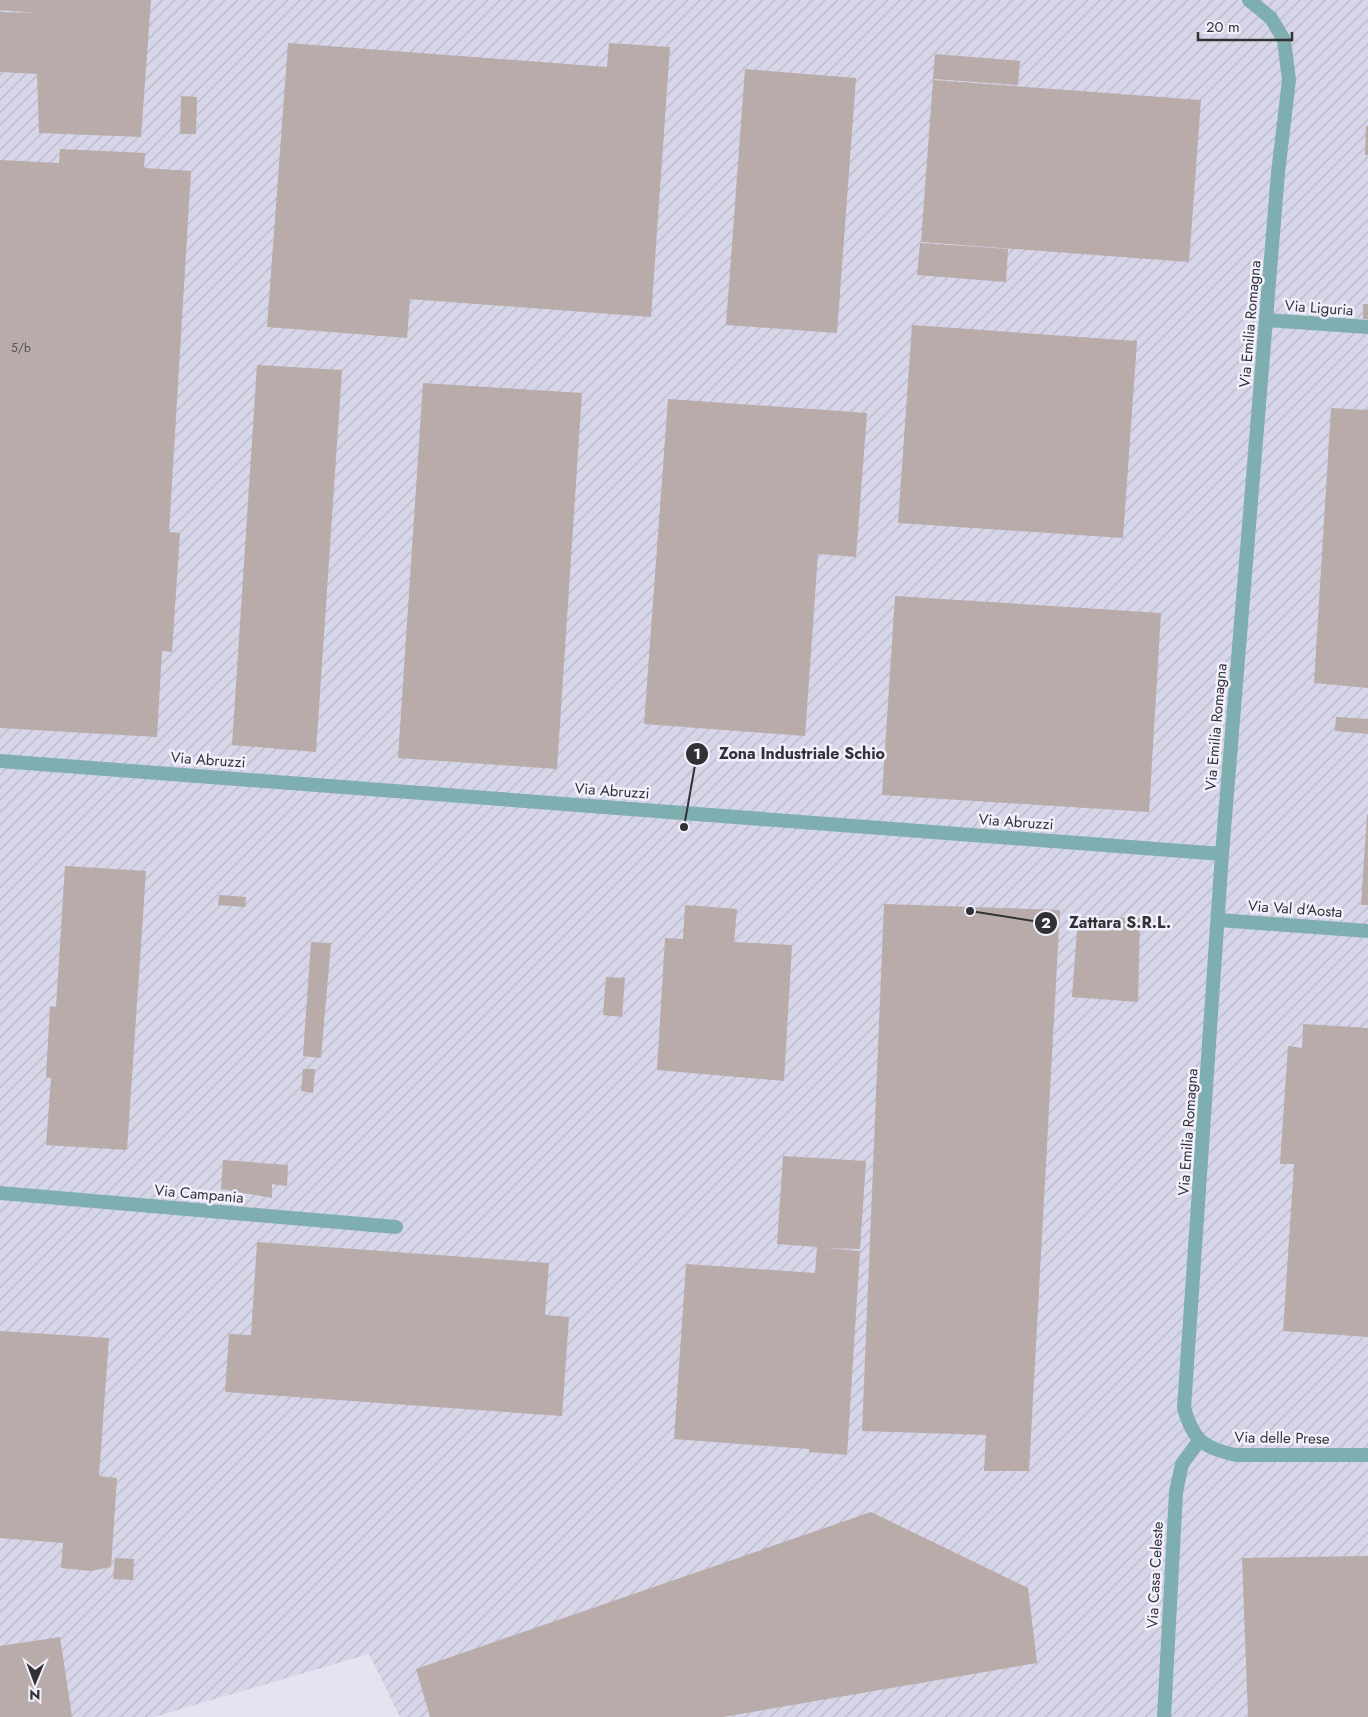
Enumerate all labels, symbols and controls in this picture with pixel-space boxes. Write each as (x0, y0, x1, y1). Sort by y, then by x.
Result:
scale bar (1198, 10, 1292, 42)
text: 20 m (1206, 16, 1240, 38)
street label: Via Emilia Romagna (1233, 259, 1267, 389)
street label: Via Liguria (1284, 295, 1354, 321)
house number: 5/b (11, 339, 31, 357)
street label: Via Emilia Romagna (1199, 662, 1233, 792)
callout: Zona Industriale Schio (684, 738, 895, 769)
text: Zona Industriale Schio (719, 742, 885, 765)
text: 1 (693, 743, 701, 765)
street label: Via Abruzzi (170, 746, 246, 774)
street label: Via Abruzzi (574, 777, 650, 805)
street label: Via Abruzzi (978, 808, 1054, 836)
street label: Via Val d'Aosta (1247, 895, 1343, 923)
callout: Zattara S.R.L. (1034, 907, 1181, 938)
text: Zattara S.R.L. (1069, 911, 1171, 934)
text: 2 (1041, 912, 1051, 934)
street label: Via Emilia Romagna (1173, 1068, 1203, 1196)
street label: Via Campania (153, 1179, 245, 1209)
street label: Via delle Prese (1234, 1426, 1330, 1450)
street label: Via Casa Celeste (1141, 1521, 1169, 1629)
north arrow (10, 1657, 60, 1707)
text: N (29, 1685, 41, 1705)

